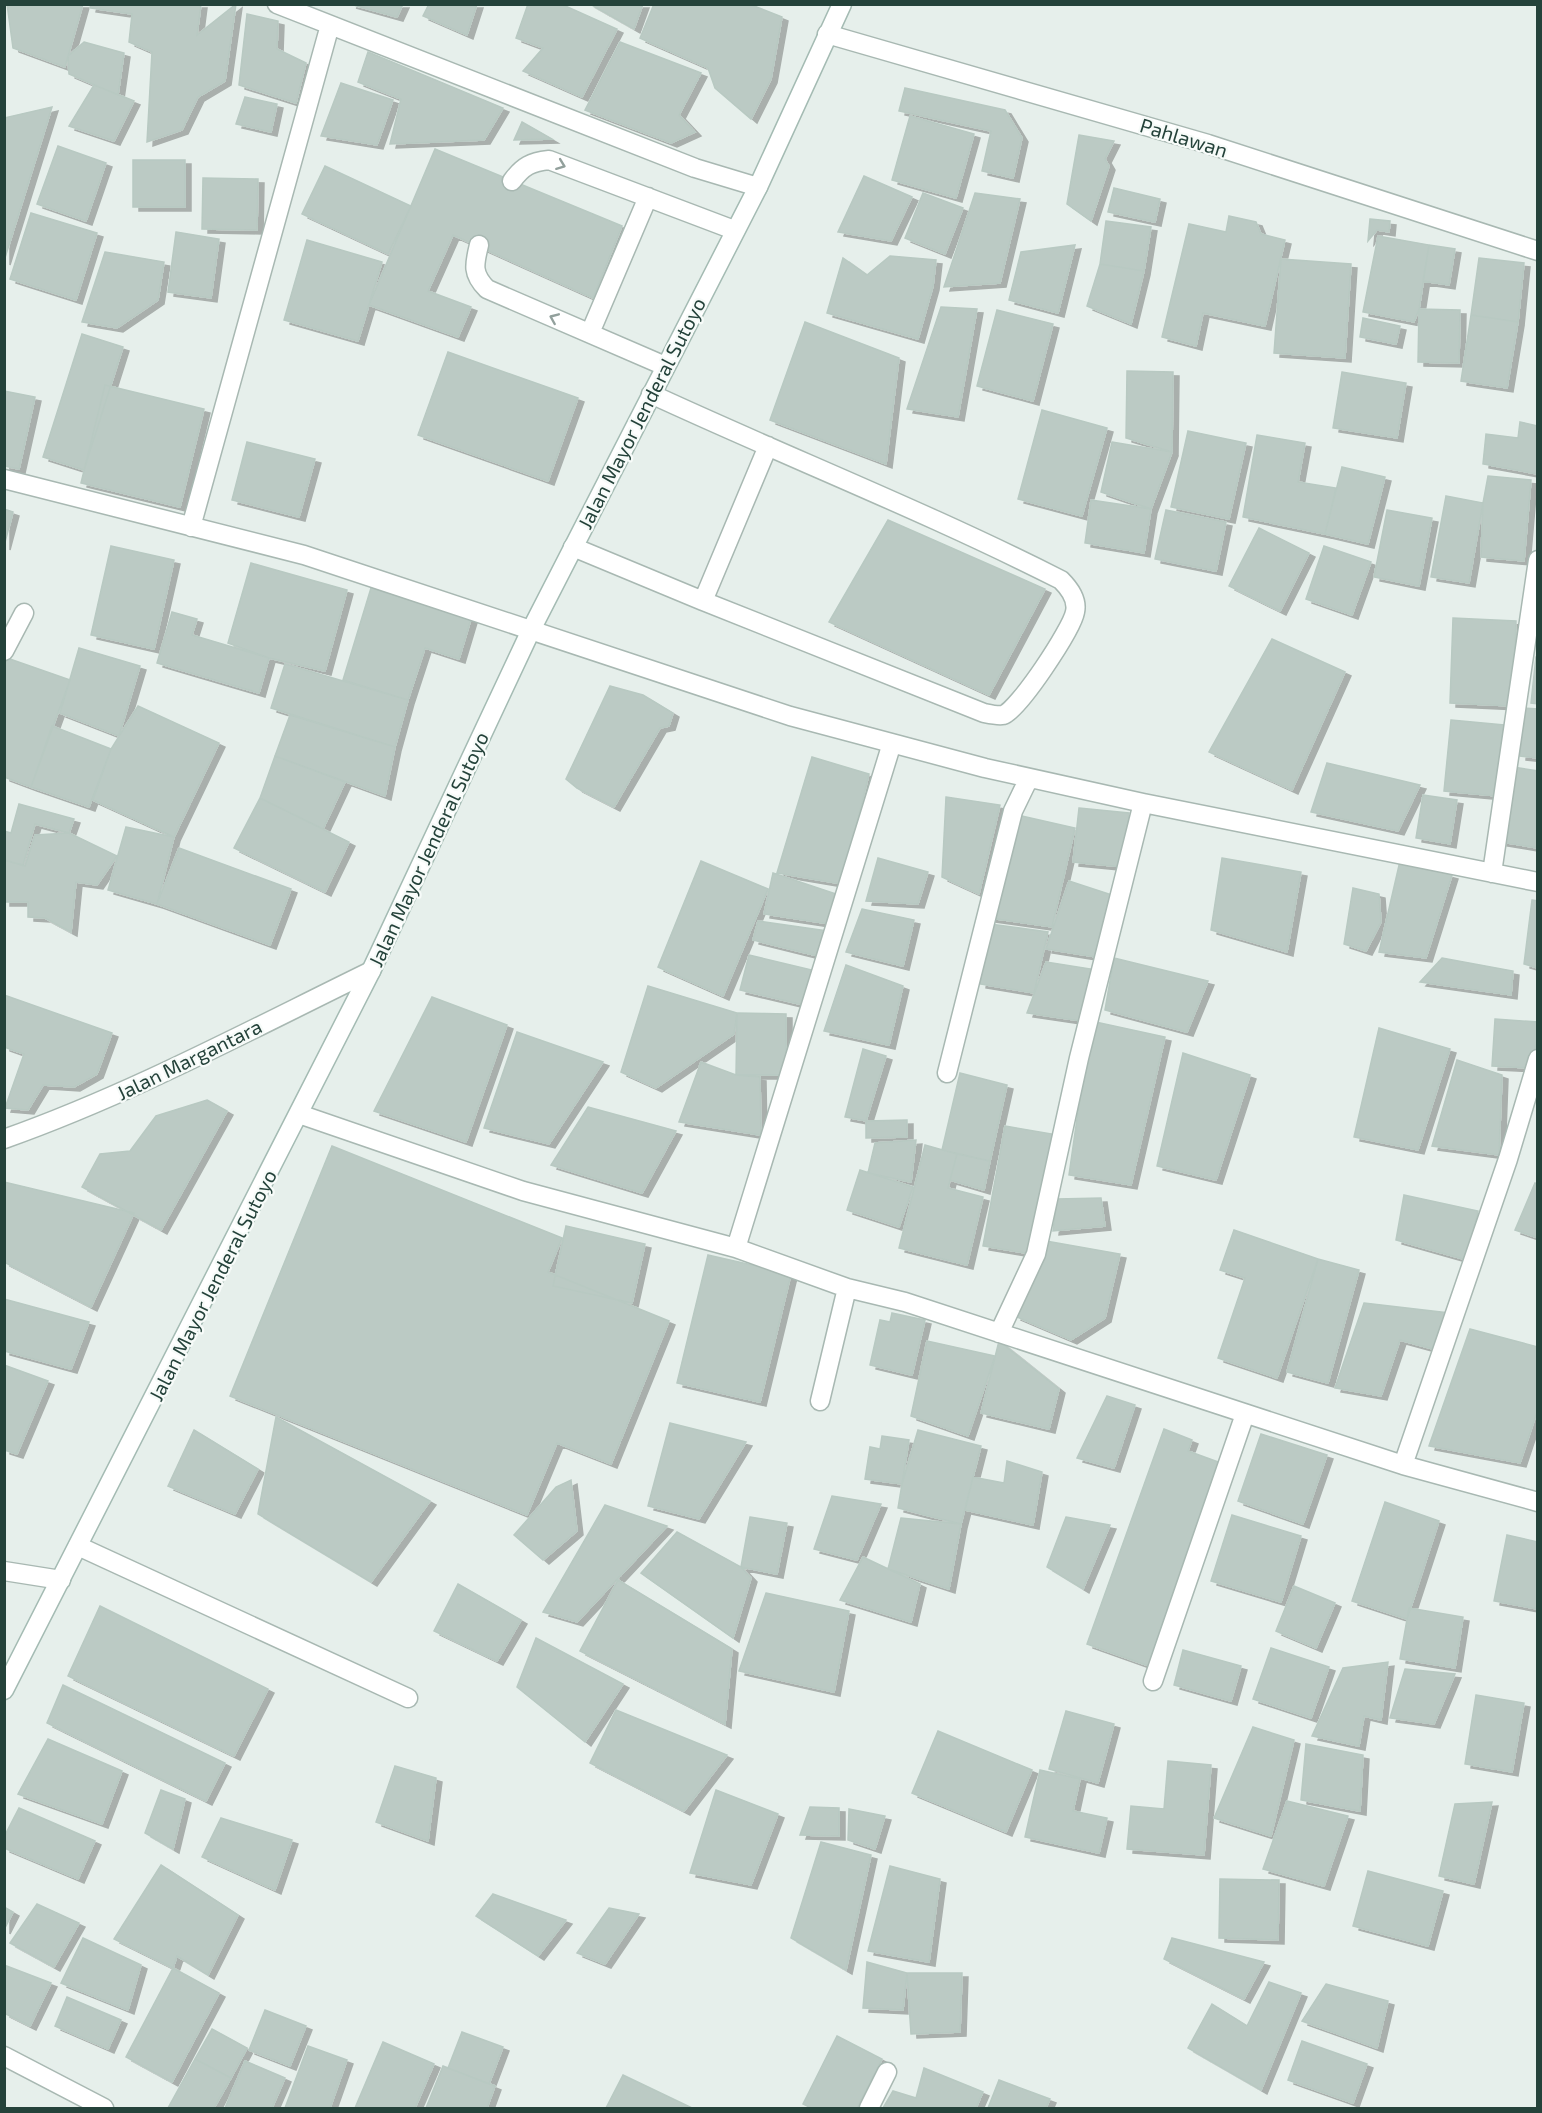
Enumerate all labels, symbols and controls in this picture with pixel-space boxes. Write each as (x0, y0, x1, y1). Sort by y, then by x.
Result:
street label: Pahlawan (1137, 112, 1231, 162)
one-way arrow (555, 158, 566, 170)
street label: Jalan Mayor Jenderal Sutoyo (572, 293, 710, 533)
one-way arrow (549, 313, 560, 325)
street label: Jalan Mayor Jenderal Sutoyo (363, 728, 493, 970)
street label: Jalan Margantara (113, 1013, 265, 1105)
street label: Jalan Mayor Jenderal Sutoyo (143, 1165, 281, 1405)

